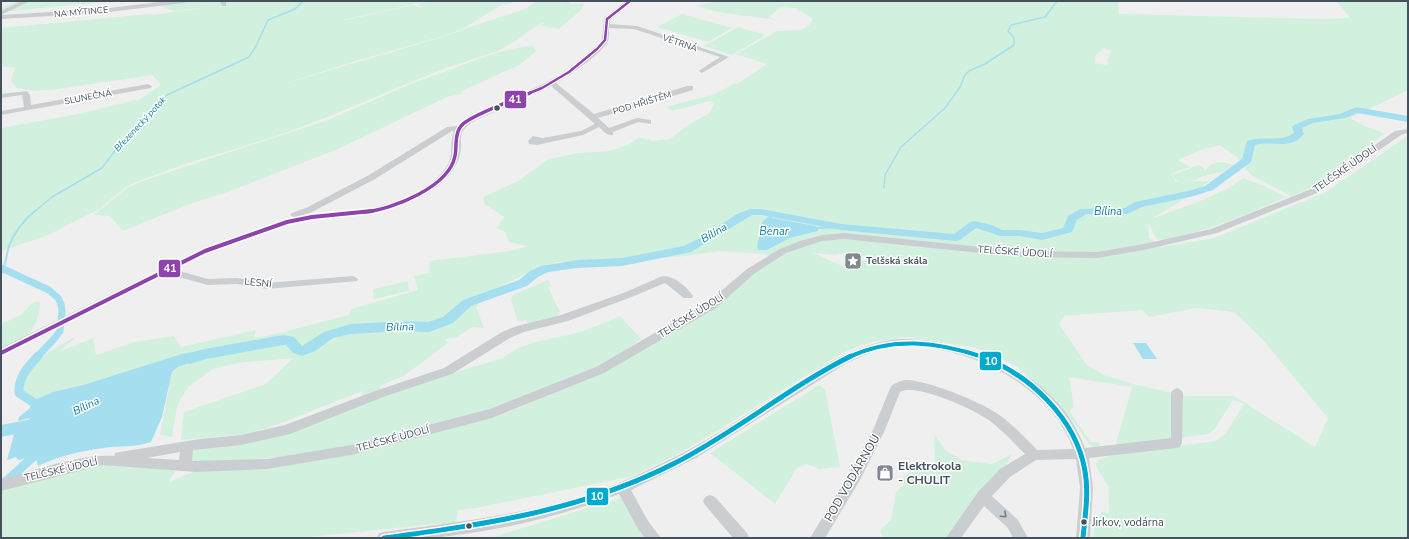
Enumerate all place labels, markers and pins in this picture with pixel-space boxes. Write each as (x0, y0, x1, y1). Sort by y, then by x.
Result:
unlabelled marker (492, 103, 502, 113)
place icon: Telšská skála (843, 251, 863, 271)
place label: Telšská skála (866, 254, 928, 268)
place label: Elektrokola - CHULIT (898, 458, 961, 488)
shop icon: Elektrokola - CHULIT (875, 463, 895, 483)
place label: Jirkov, vodárna (1091, 515, 1164, 530)
marker: Jirkov, vodárna (1079, 517, 1089, 527)
unlabelled marker (464, 521, 474, 531)

